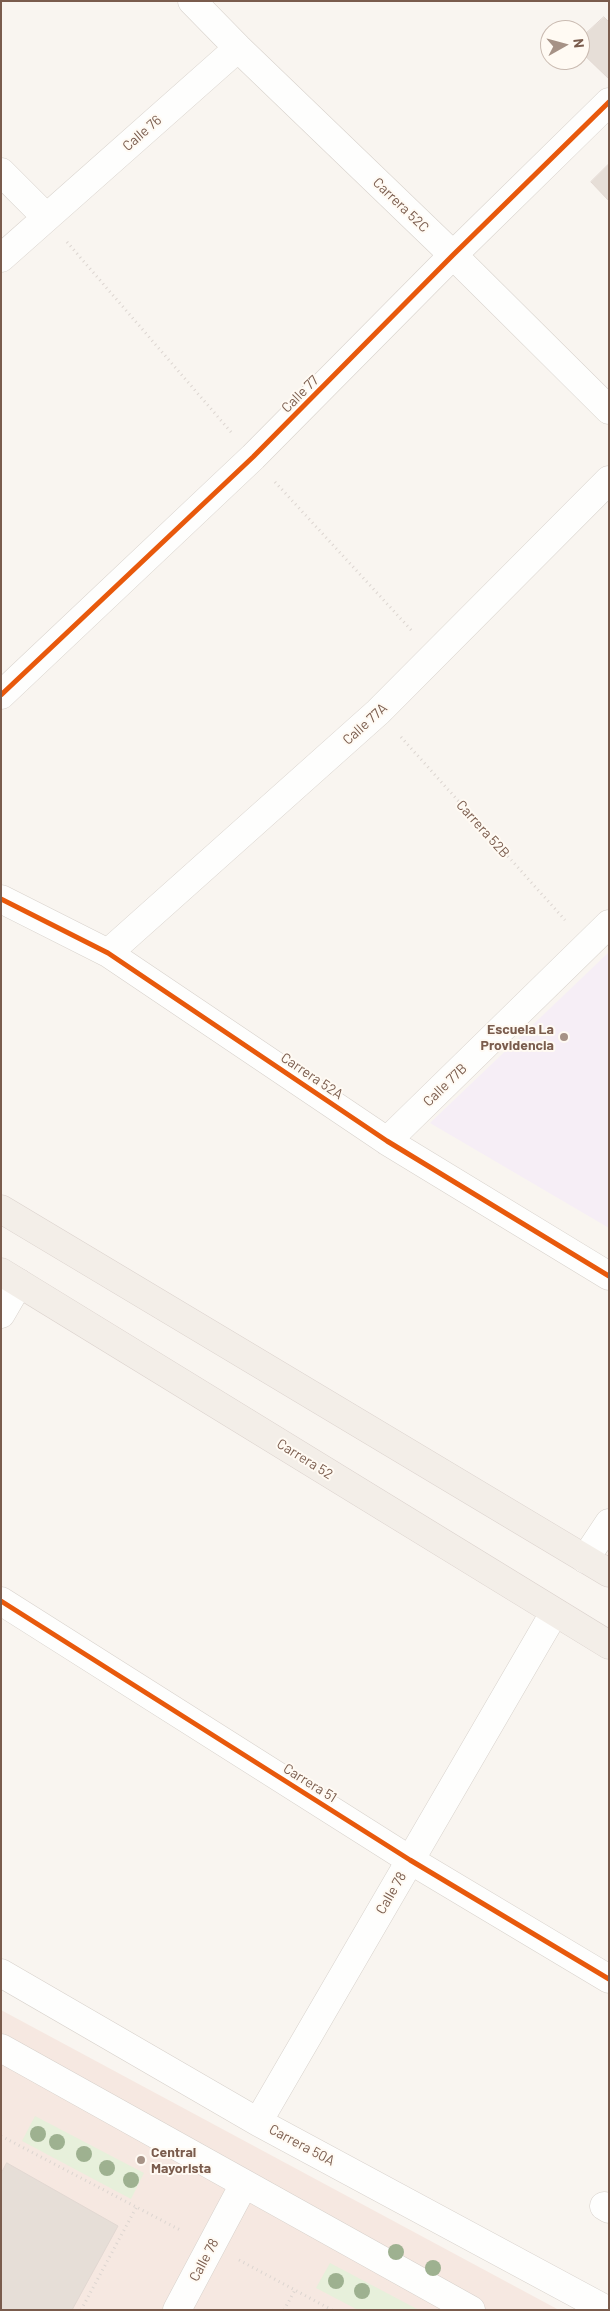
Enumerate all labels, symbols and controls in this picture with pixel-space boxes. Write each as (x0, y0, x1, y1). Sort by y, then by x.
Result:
north arrow (540, 20, 590, 70)
text: N (570, 38, 588, 49)
street label: Calle 76 (119, 112, 165, 154)
street label: Carrera 52C (369, 174, 433, 236)
street label: Calle 77 (278, 372, 322, 416)
street label: Calle 77A (339, 700, 391, 748)
street label: Carrera 52B (453, 797, 513, 861)
place label: Escuela La Providencia (481, 1021, 554, 1054)
marker: Escuela La Providencia (558, 1031, 570, 1043)
street label: Carrera 52A (278, 1049, 346, 1103)
street label: Calle 77B (420, 1060, 470, 1110)
street label: Carrera 52 (274, 1435, 336, 1483)
street label: Carrera 51 (280, 1760, 340, 1806)
street label: Calle 78 (372, 1869, 410, 1917)
street label: Carrera 50A (266, 2121, 338, 2169)
place label: Central Mayorista (151, 2144, 211, 2176)
marker: Central Mayorista (135, 2154, 147, 2166)
street label: Calle 78 (186, 2236, 222, 2284)

